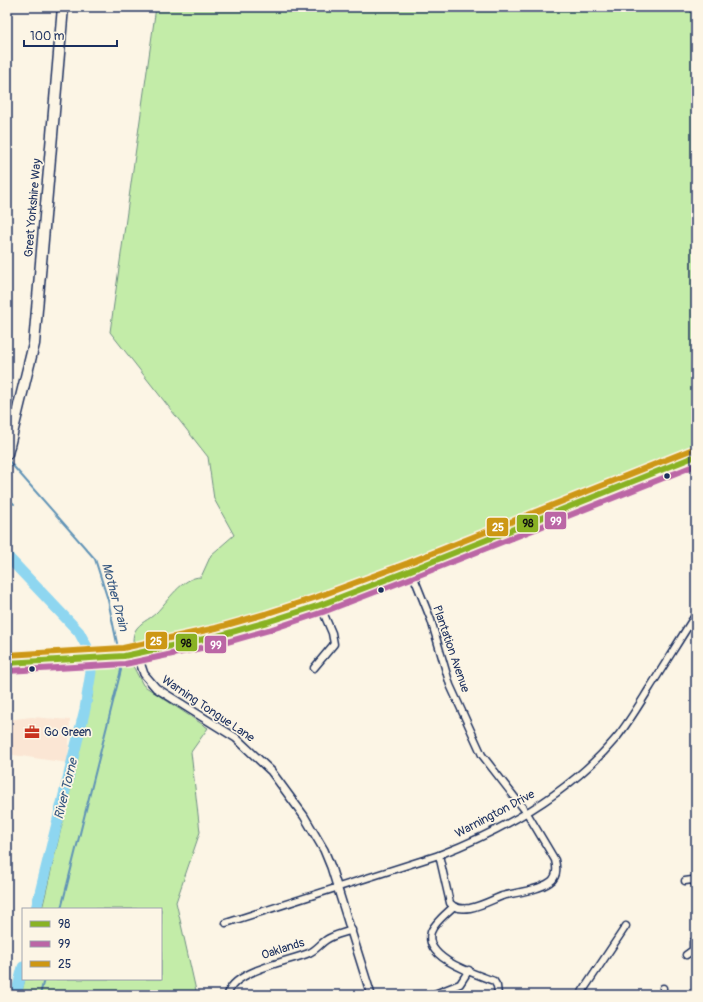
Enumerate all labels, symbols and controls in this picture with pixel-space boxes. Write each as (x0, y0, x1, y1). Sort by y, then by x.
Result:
scale bar (24, 22, 117, 48)
text: 100 m (30, 29, 65, 44)
street label: Great Yorkshire Way (21, 158, 45, 258)
unlabelled marker (662, 471, 672, 481)
line badge: 99 (544, 511, 567, 530)
line badge: 98 (516, 514, 539, 533)
text: 99 (550, 515, 562, 528)
line badge: 25 (486, 517, 509, 537)
text: 98 (522, 517, 534, 530)
text: 25 (492, 521, 504, 534)
water label: Mother Drain (98, 561, 132, 633)
unlabelled marker (376, 585, 386, 595)
street label: Plantation Avenue (429, 604, 473, 695)
line badge: 25 (145, 631, 168, 650)
line badge: 98 (175, 633, 198, 652)
text: 25 (150, 635, 162, 648)
line badge: 99 (204, 635, 227, 654)
text: 98 (180, 637, 192, 650)
text: 99 (210, 639, 222, 652)
unlabelled marker (27, 664, 37, 674)
street label: Warning Tongue Lane (159, 672, 257, 746)
office icon: Go Green (23, 723, 41, 741)
place label: Go Green (44, 725, 92, 740)
water label: River Torne (51, 755, 82, 821)
street label: Warnington Drive (453, 787, 537, 841)
legend (22, 908, 162, 980)
text: 98 (58, 917, 70, 932)
street label: Oaklands (260, 935, 307, 963)
text: 99 (58, 937, 70, 952)
text: 25 (58, 957, 71, 972)

